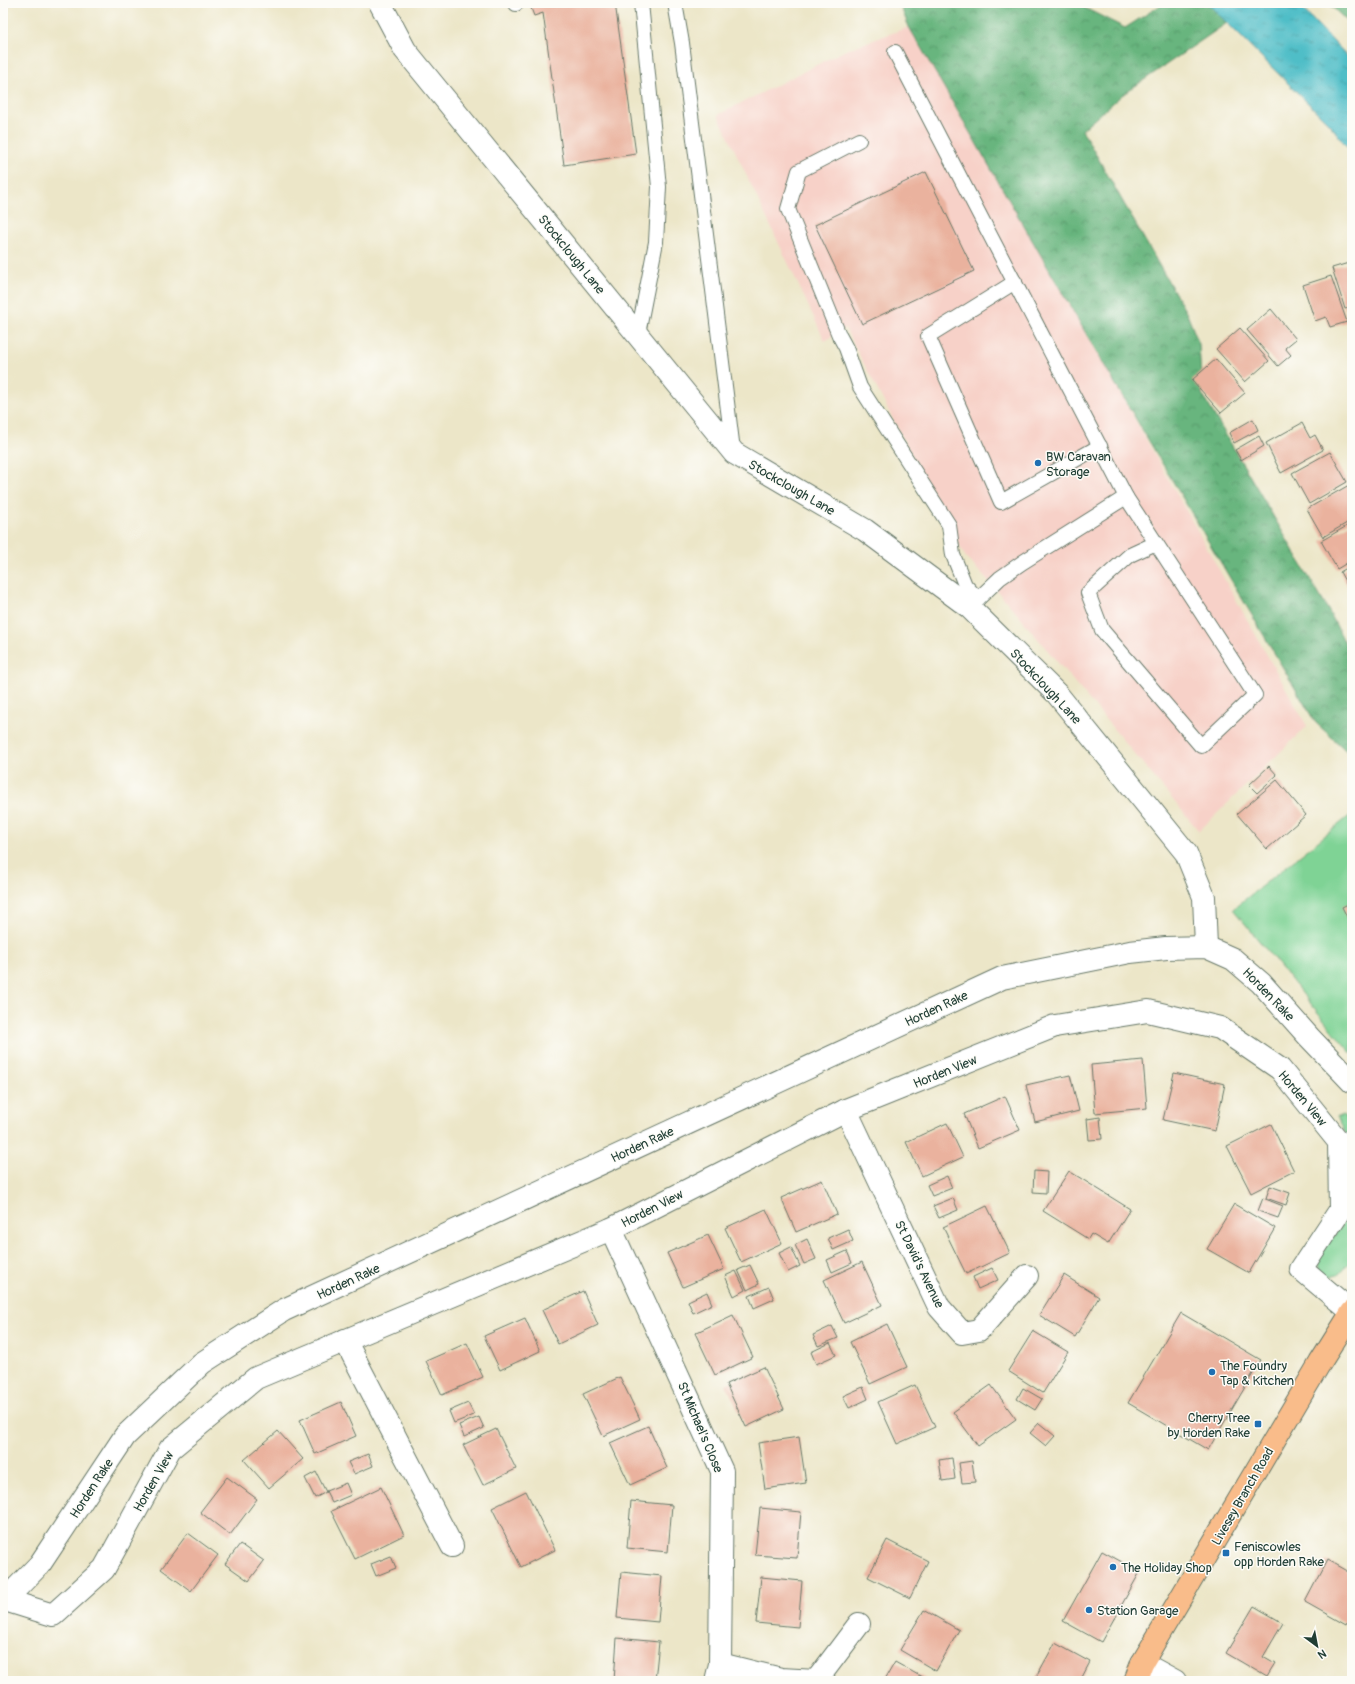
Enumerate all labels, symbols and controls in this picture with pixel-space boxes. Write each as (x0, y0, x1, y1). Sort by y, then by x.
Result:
street label: Stockclough Lane (534, 212, 608, 298)
place label: BW Caravan Storage (1046, 449, 1111, 480)
street label: Stockclough Lane (745, 457, 838, 519)
marker: BW Caravan Storage (1033, 458, 1043, 468)
street label: Stockclough Lane (1006, 646, 1085, 728)
street label: Horden Rake (1239, 965, 1298, 1025)
street label: Horden Rake (902, 987, 971, 1030)
street label: Horden View (911, 1052, 980, 1092)
street label: Horden View (1274, 1068, 1330, 1130)
street label: Horden Rake (608, 1123, 677, 1166)
street label: Horden View (619, 1186, 686, 1231)
street label: St David's Avenue (891, 1218, 947, 1311)
street label: Horden Rake (314, 1260, 383, 1303)
place label: The Foundry Tap & Kitchen (1220, 1358, 1294, 1389)
marker: The Foundry Tap & Kitchen (1207, 1367, 1217, 1377)
street label: St Michael's Close (674, 1380, 727, 1476)
place label: Cherry Tree by Horden Rake (1167, 1410, 1251, 1441)
marker: Cherry Tree by Horden Rake (1253, 1419, 1263, 1429)
street label: Livesey Branch Road (1208, 1445, 1277, 1548)
street label: Horden View (130, 1448, 178, 1515)
street label: Horden Rake (67, 1455, 117, 1521)
place label: Feniscowles opp Horden Rake (1234, 1539, 1325, 1570)
marker: Feniscowles opp Horden Rake (1221, 1548, 1231, 1558)
place label: The Holiday Shop (1121, 1560, 1212, 1576)
marker: The Holiday Shop (1108, 1562, 1118, 1572)
place label: Station Garage (1097, 1603, 1179, 1619)
marker: Station Garage (1084, 1605, 1094, 1615)
north arrow (1297, 1626, 1337, 1666)
text: N (1315, 1647, 1329, 1662)

